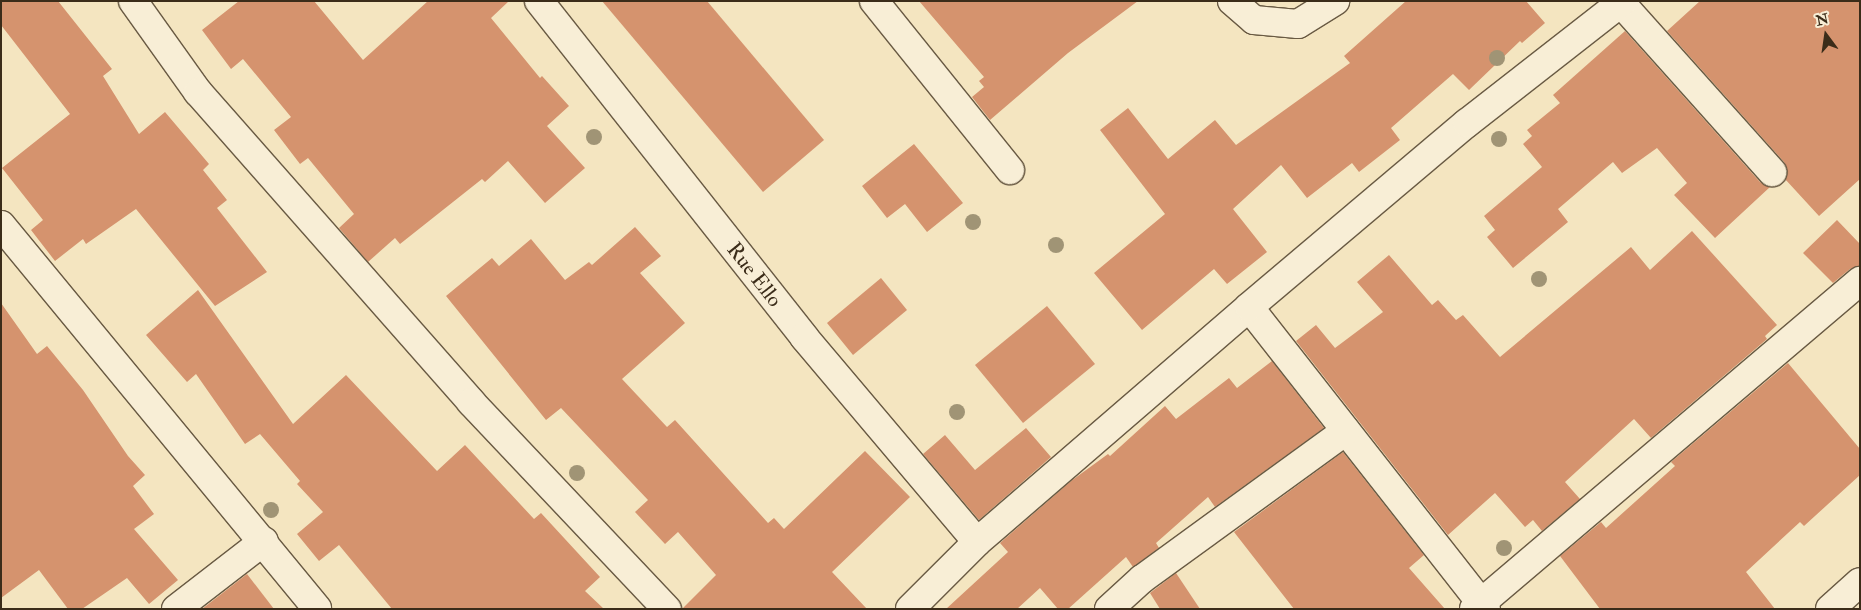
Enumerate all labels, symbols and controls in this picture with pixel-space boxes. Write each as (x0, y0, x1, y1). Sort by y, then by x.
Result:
north arrow (1801, 10, 1851, 60)
text: N (1814, 10, 1830, 30)
street label: Rue Ello (721, 238, 787, 312)

